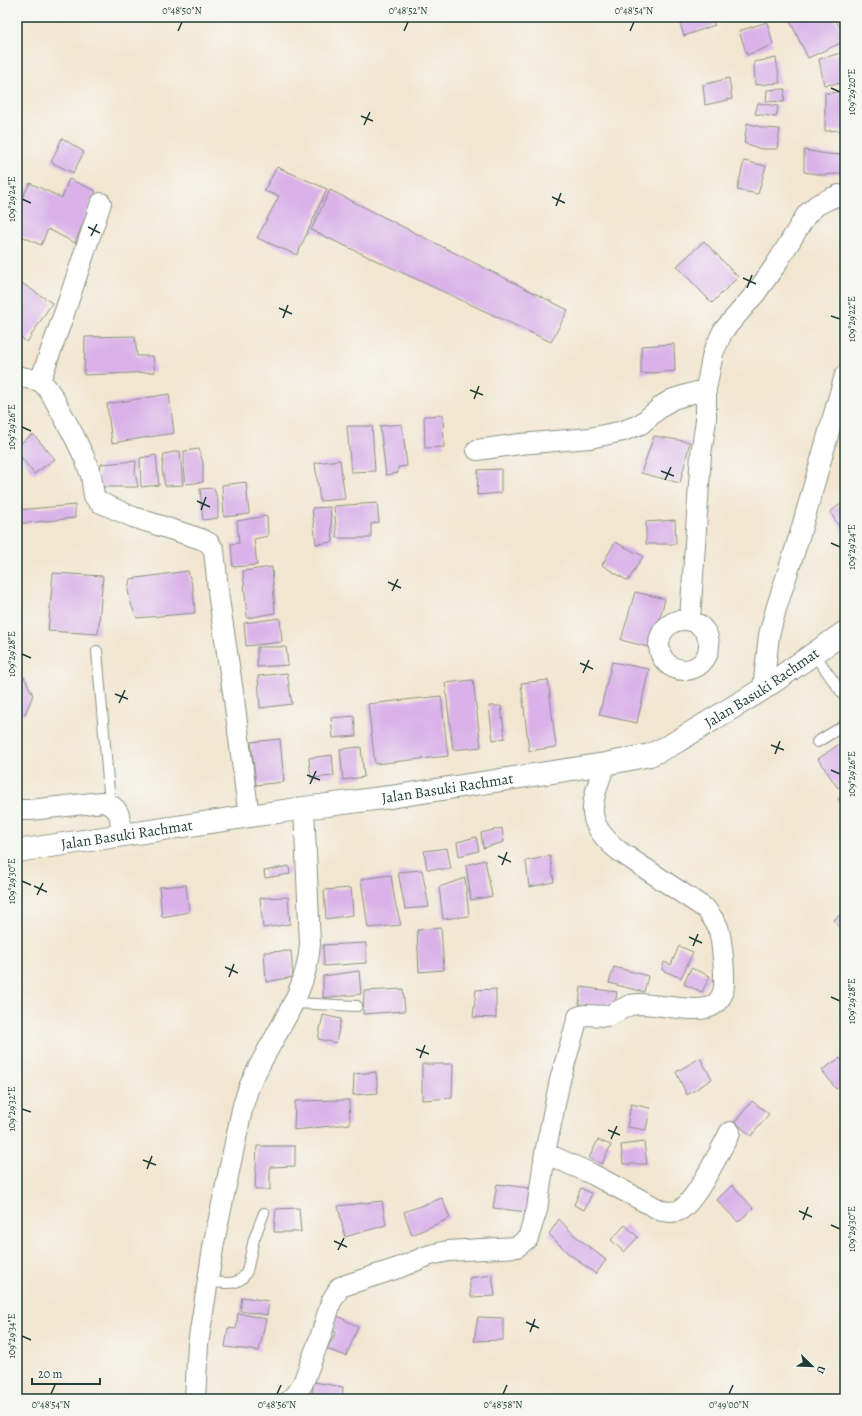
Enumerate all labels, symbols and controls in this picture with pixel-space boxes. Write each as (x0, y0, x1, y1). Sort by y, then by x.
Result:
text: 0°48'50"N (162, 4, 202, 17)
text: 0°48'52"N (389, 4, 427, 17)
text: 0°48'54"N (615, 4, 653, 17)
text: 109°29'20"E (845, 69, 858, 115)
text: 109°29'24"E (5, 176, 18, 222)
text: 109°29'22"E (845, 296, 858, 342)
text: 109°29'26"E (5, 404, 18, 450)
text: 109°29'24"E (845, 524, 858, 570)
text: 109°29'28"E (5, 631, 18, 677)
street label: Jalan Basuki Rachmat (701, 643, 823, 732)
text: 109°29'26"E (845, 751, 858, 797)
street label: Jalan Basuki Rachmat (380, 768, 515, 808)
street label: Jalan Basuki Rachmat (60, 815, 194, 854)
text: 109°29'30"E (5, 858, 18, 904)
text: 109°29'28"E (845, 978, 858, 1024)
text: 109°29'32"E (5, 1086, 18, 1132)
text: 109°29'30"E (845, 1206, 858, 1252)
text: 109°29'34"E (5, 1313, 18, 1358)
north arrow (792, 1346, 832, 1386)
scale bar (32, 1360, 100, 1386)
text: U (812, 1363, 829, 1377)
text: 20 m (38, 1366, 62, 1382)
text: 0°48'54"N (32, 1398, 70, 1411)
text: 0°48'56"N (258, 1398, 296, 1411)
text: 0°48'58"N (484, 1398, 522, 1411)
text: 0°49'00"N (709, 1398, 749, 1411)

